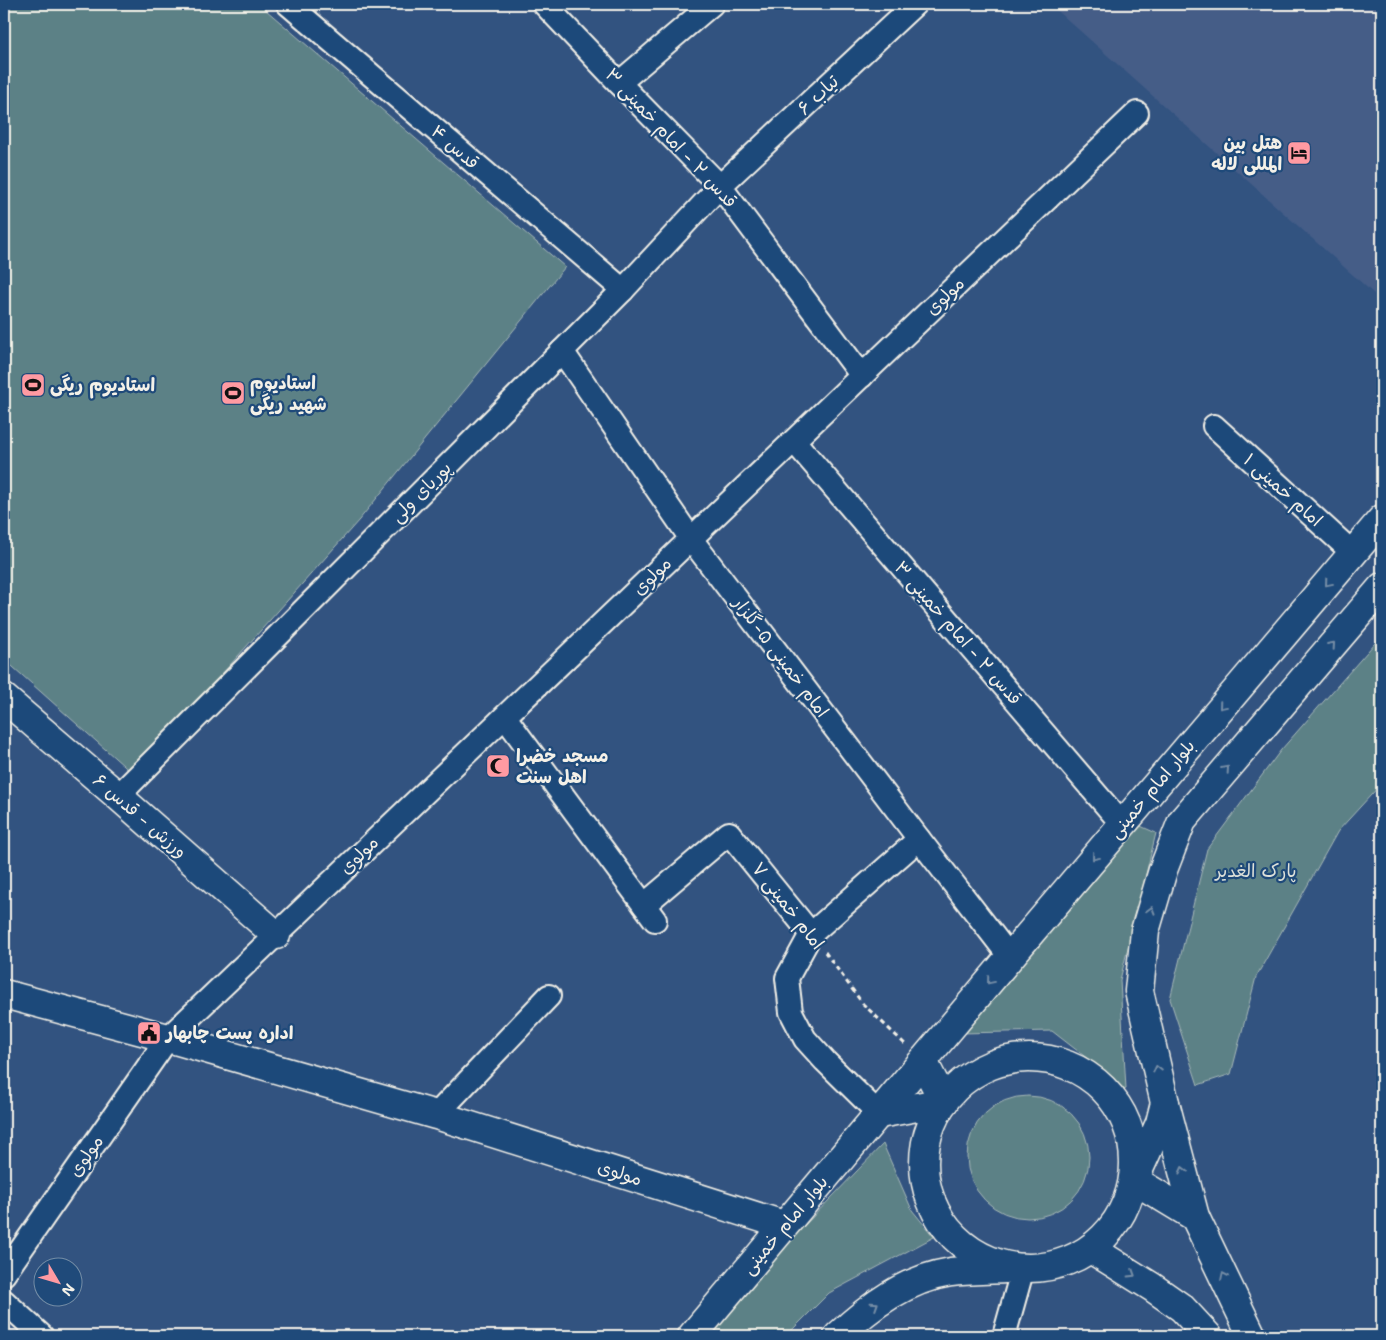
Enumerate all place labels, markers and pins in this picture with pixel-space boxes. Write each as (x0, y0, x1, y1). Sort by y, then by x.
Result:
place label: هتل بین المللی لاله (1211, 131, 1282, 176)
hotel icon: هتل بین المللی لاله (1286, 140, 1312, 166)
place label: استادیوم شهید ریگی (250, 371, 327, 416)
sports icon: استادیوم ریگی (20, 372, 46, 398)
place label: استادیوم ریگی (50, 373, 155, 399)
sports icon: استادیوم شهید ریگی (220, 380, 246, 406)
place label: مسجد خضرا اهل سنت (516, 744, 608, 789)
mosque icon: مسجد خضرا اهل سنت (485, 753, 511, 779)
public building icon: اداره پست چابهار (136, 1020, 162, 1046)
place label: اداره پست چابهار (164, 1021, 293, 1045)

